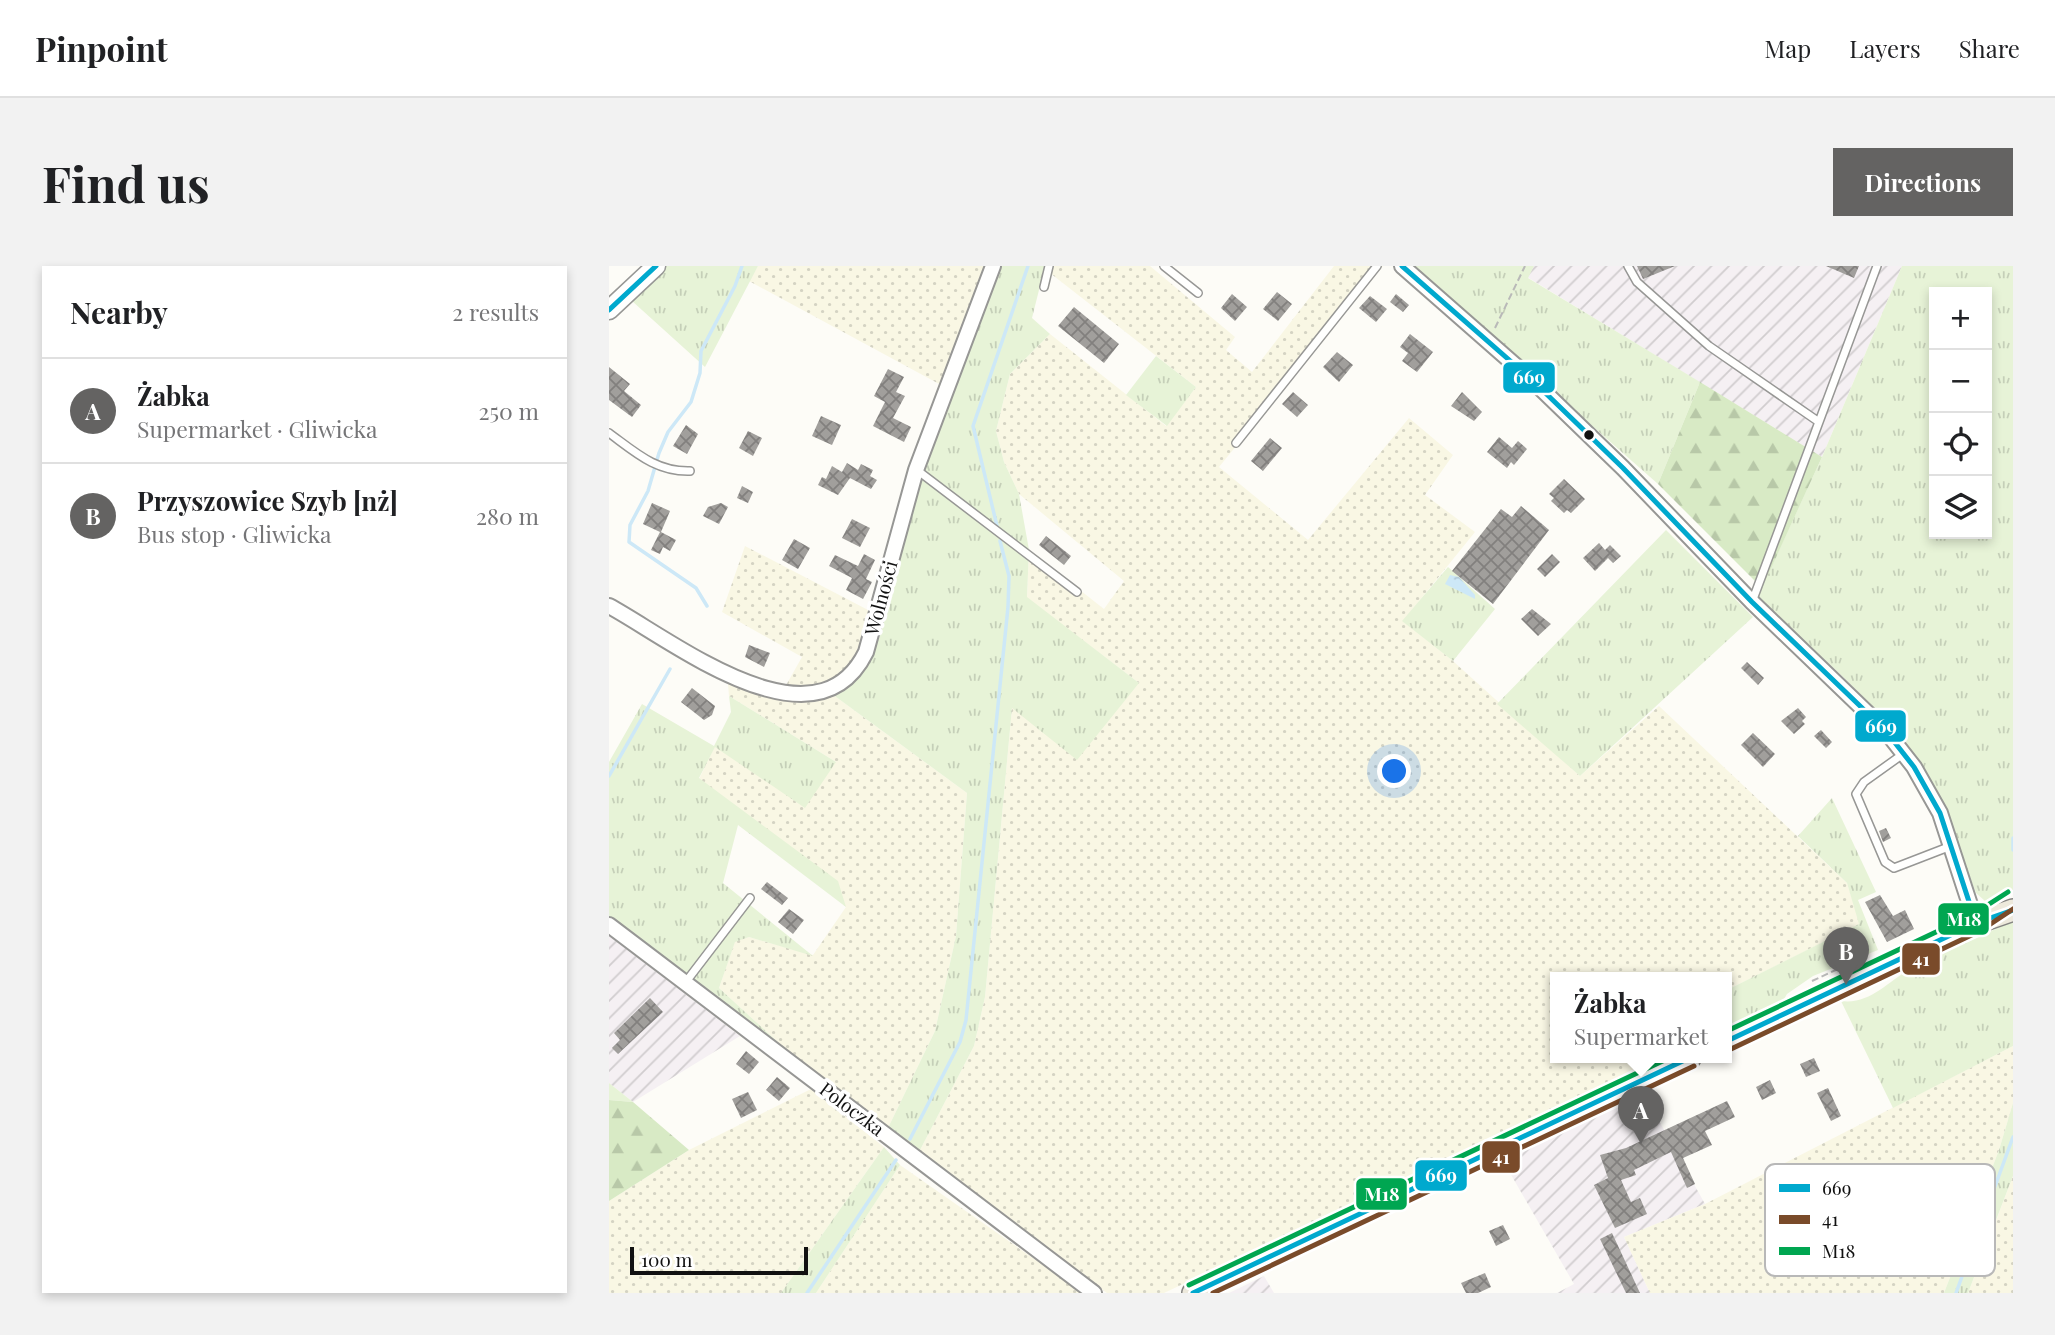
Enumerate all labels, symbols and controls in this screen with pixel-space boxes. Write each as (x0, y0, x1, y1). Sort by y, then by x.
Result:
text: Pinpoint (35, 26, 168, 70)
text: Map (1765, 32, 1811, 64)
text: Layers (1849, 32, 1921, 64)
text: Share (1959, 32, 2020, 64)
button: Directions (1833, 148, 2013, 216)
text: Find us (42, 150, 210, 215)
map controls (1929, 287, 1992, 539)
button: + (1929, 287, 1992, 350)
text: Nearby (70, 292, 168, 332)
text: 2 results (452, 296, 539, 327)
button: − (1929, 350, 1992, 413)
line badge: 669 (1502, 361, 1556, 394)
text: 669 (1513, 363, 1545, 389)
text: Żabka (137, 378, 210, 413)
text: A (85, 395, 101, 426)
text: 250 m (478, 395, 539, 426)
text: Supermarket · Gliwicka (137, 413, 377, 444)
button: locate (1929, 413, 1992, 476)
unlabelled marker (1582, 428, 1596, 442)
button: layers (1929, 476, 1992, 539)
text: Przyszowice Szyb [nż] (137, 483, 398, 518)
text: B (85, 500, 101, 531)
text: 280 m (476, 500, 539, 531)
text: Bus stop · Gliwicka (137, 518, 332, 549)
street label: Wolności (857, 557, 903, 639)
line badge: 669 (1854, 709, 1907, 743)
text: 669 (1865, 712, 1897, 738)
your location (1377, 754, 1411, 788)
line badge: M18 (1937, 902, 1990, 936)
text: M18 (1946, 905, 1982, 931)
pin: B (1823, 927, 1869, 985)
line badge: 41 (1901, 942, 1941, 976)
text: 41 (1912, 945, 1930, 971)
popup (1550, 972, 1732, 1063)
text: Żabka (1574, 985, 1646, 1020)
text: Supermarket (1574, 1020, 1708, 1051)
street label: Poloczka (815, 1075, 891, 1141)
pin: A (1618, 1086, 1664, 1144)
line badge: 41 (1481, 1140, 1521, 1174)
text: 41 (1492, 1143, 1510, 1169)
line badge: 669 (1414, 1159, 1468, 1192)
text: 669 (1425, 1161, 1457, 1187)
legend (1765, 1164, 1995, 1276)
text: 669 (1822, 1174, 1851, 1200)
line badge: M18 (1355, 1177, 1408, 1211)
text: M18 (1364, 1180, 1400, 1206)
text: 41 (1822, 1205, 1838, 1231)
text: M18 (1822, 1237, 1855, 1263)
scale bar (630, 1244, 809, 1276)
text: 100 m (641, 1246, 692, 1272)

